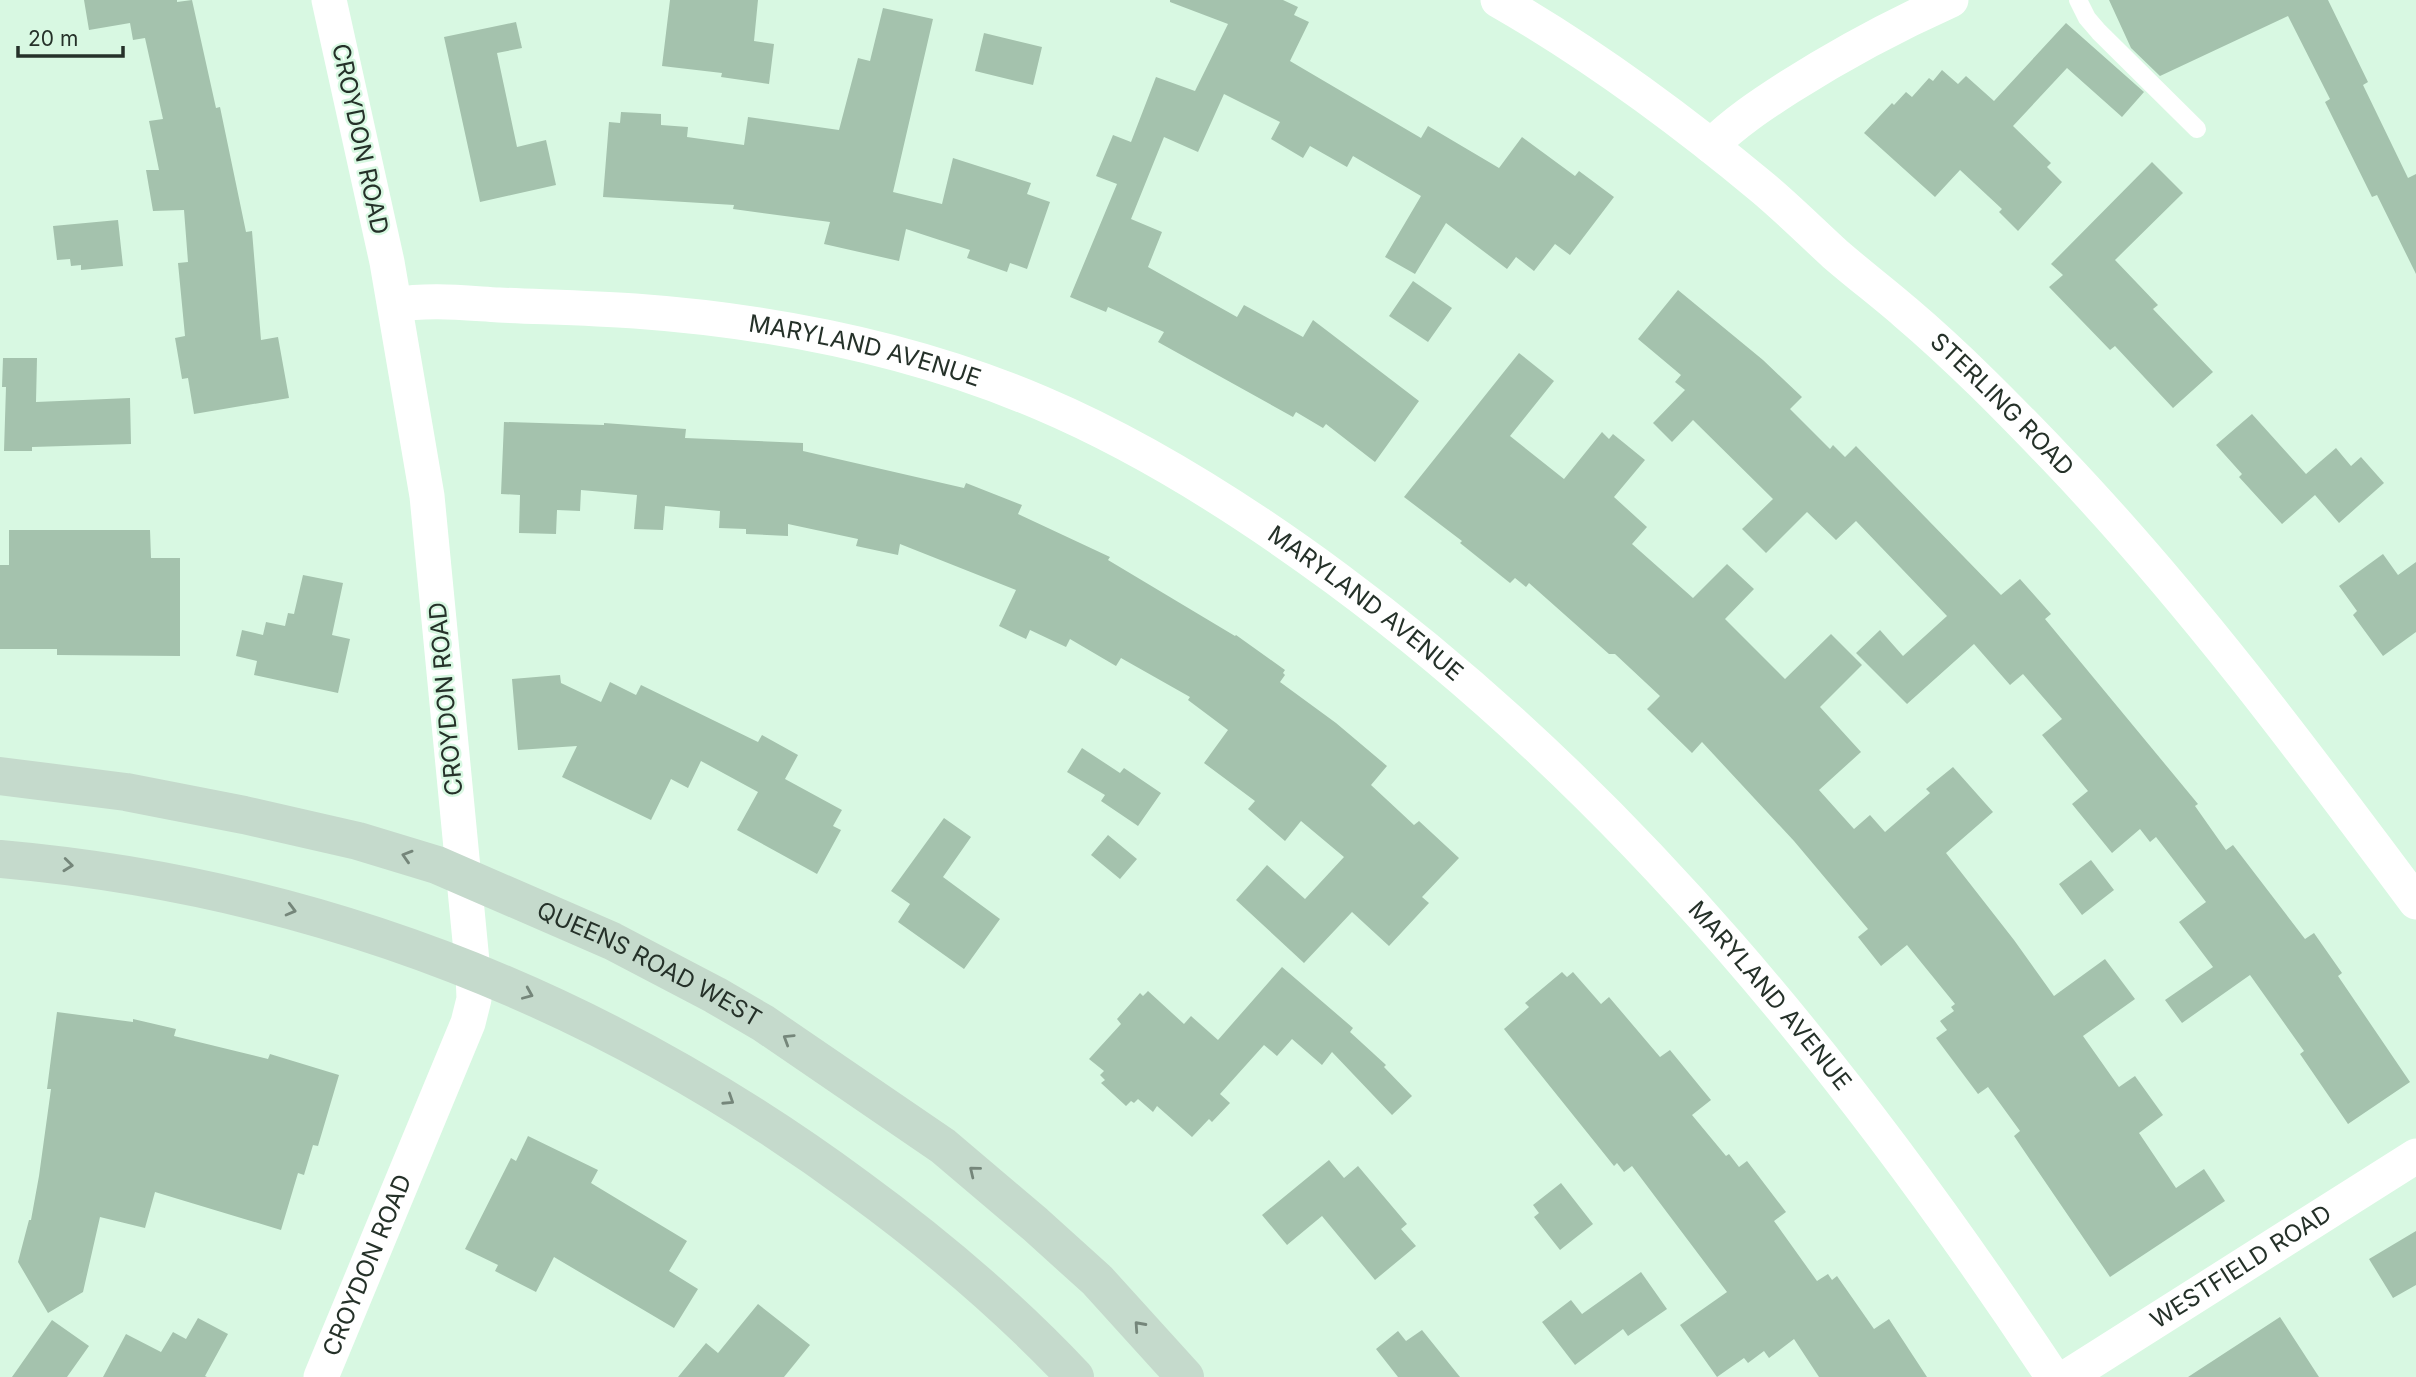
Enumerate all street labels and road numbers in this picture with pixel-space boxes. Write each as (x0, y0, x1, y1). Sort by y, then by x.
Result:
street label: CROYDON ROAD (326, 41, 395, 237)
street label: MARYLAND AVENUE (747, 309, 985, 393)
street label: STERLING ROAD (1925, 327, 2080, 482)
street label: MARYLAND AVENUE (1263, 519, 1469, 687)
street label: CROYDON ROAD (423, 601, 468, 797)
street label: QUEENS ROAD WEST (533, 895, 767, 1033)
street label: MARYLAND AVENUE (1682, 895, 1858, 1096)
street label: CROYDON ROAD (316, 1170, 418, 1360)
street label: WESTFIELD ROAD (2145, 1198, 2337, 1334)

